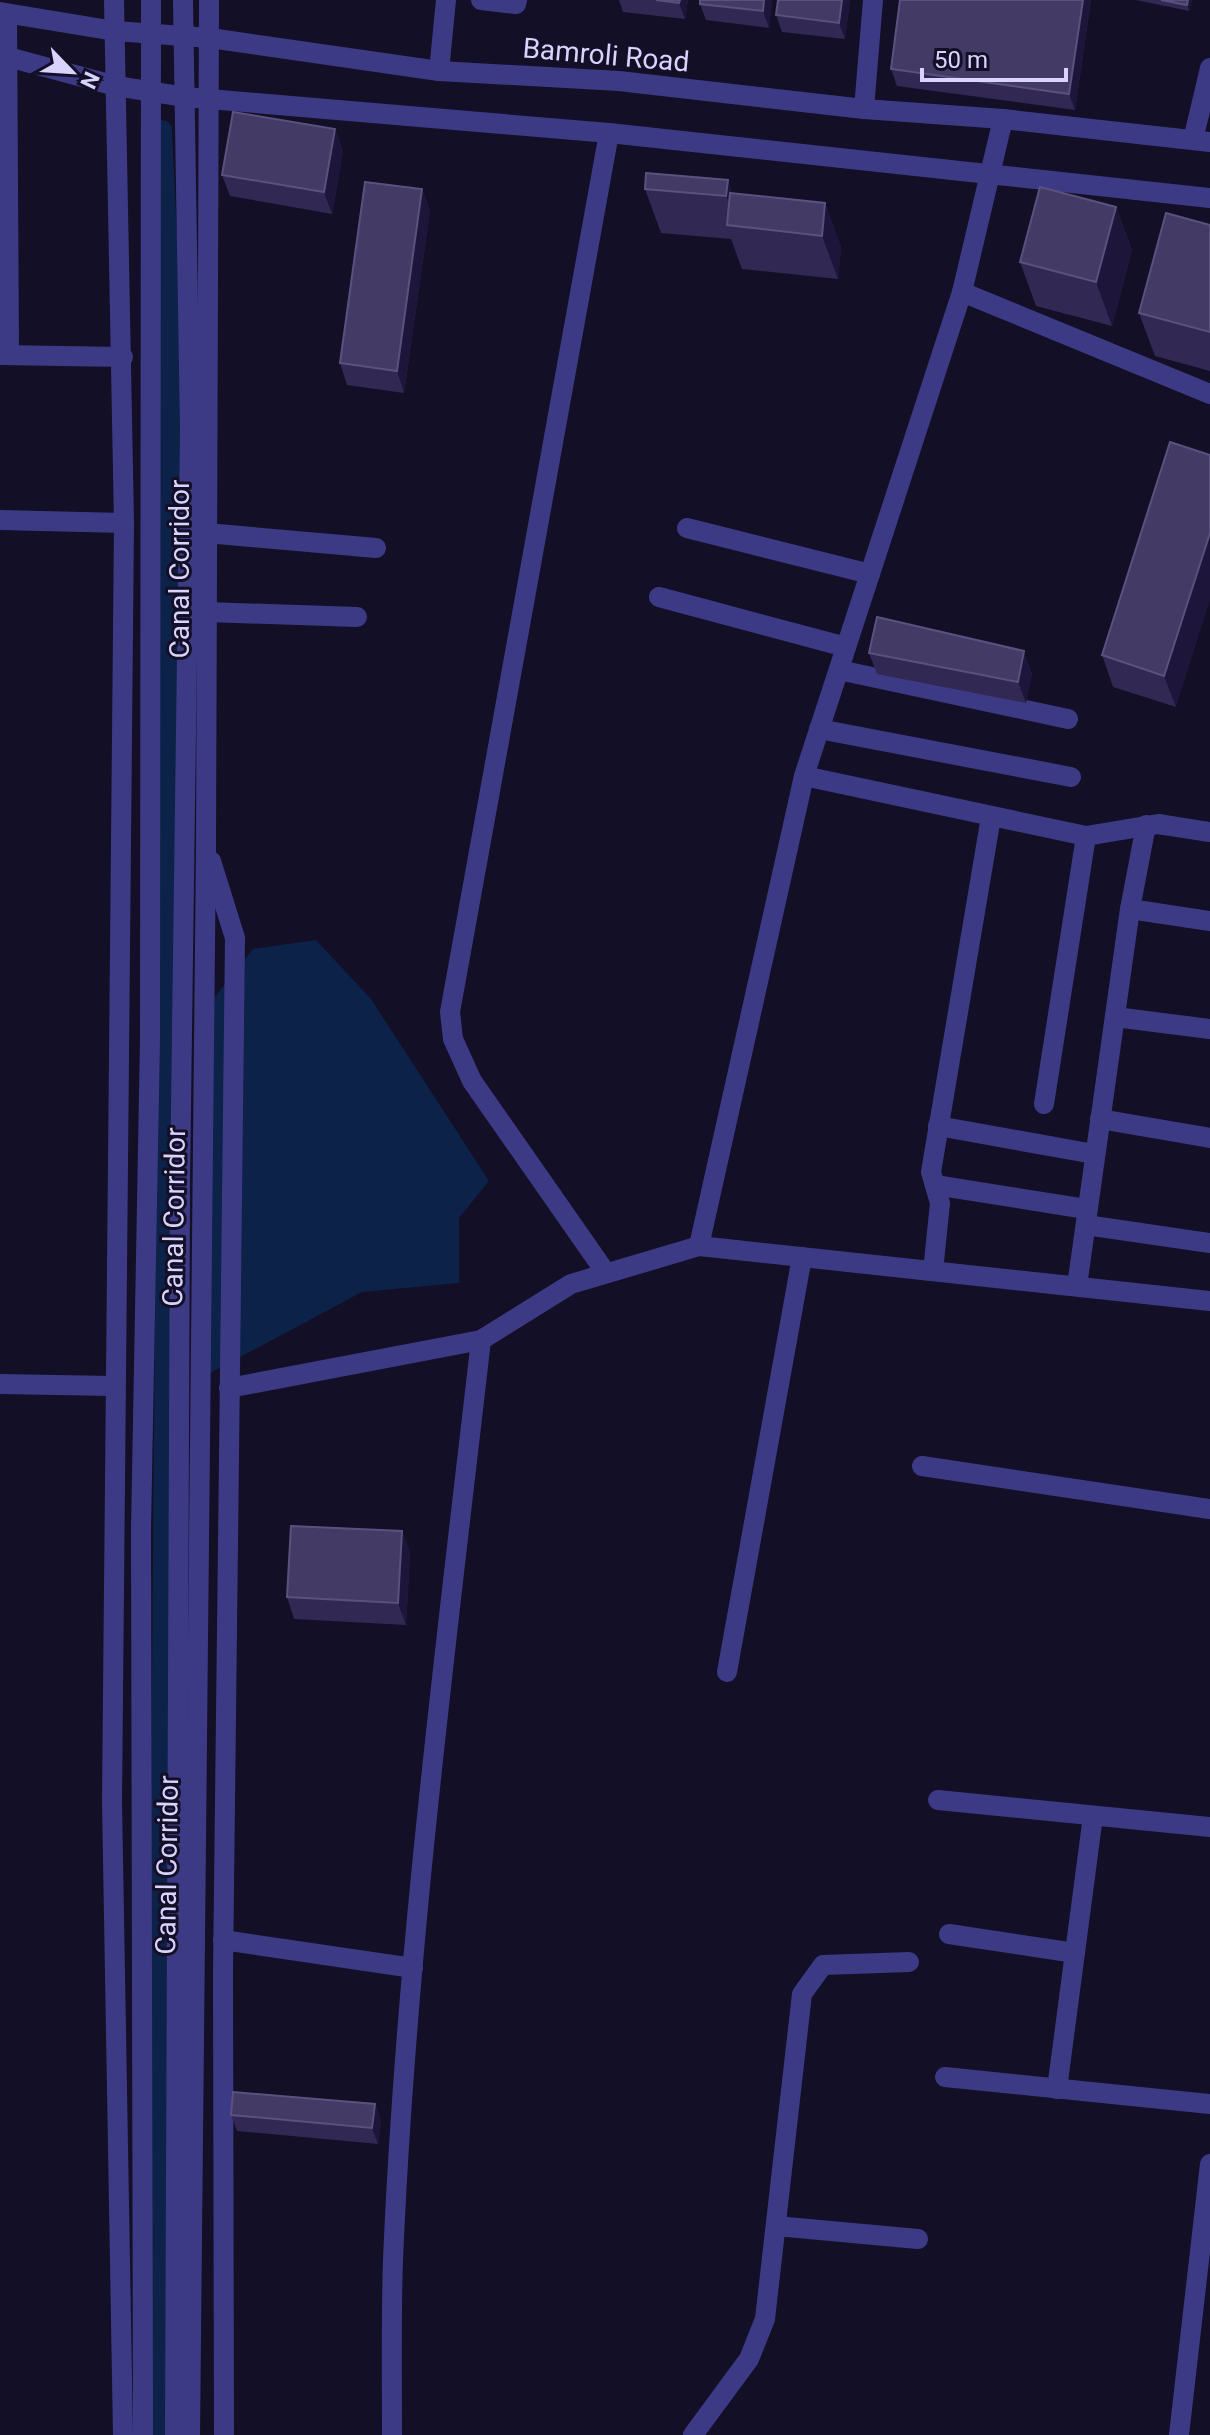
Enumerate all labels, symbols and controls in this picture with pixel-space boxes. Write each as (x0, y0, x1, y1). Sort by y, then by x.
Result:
street label: Bamroli Road (521, 31, 691, 79)
north arrow (32, 32, 112, 112)
scale bar (922, 32, 1066, 82)
text: 50 m (934, 46, 988, 74)
text: N (75, 68, 104, 93)
street label: Canal Corridor (163, 479, 196, 659)
street label: Canal Corridor (156, 1127, 192, 1307)
street label: Canal Corridor (149, 1775, 185, 1955)

